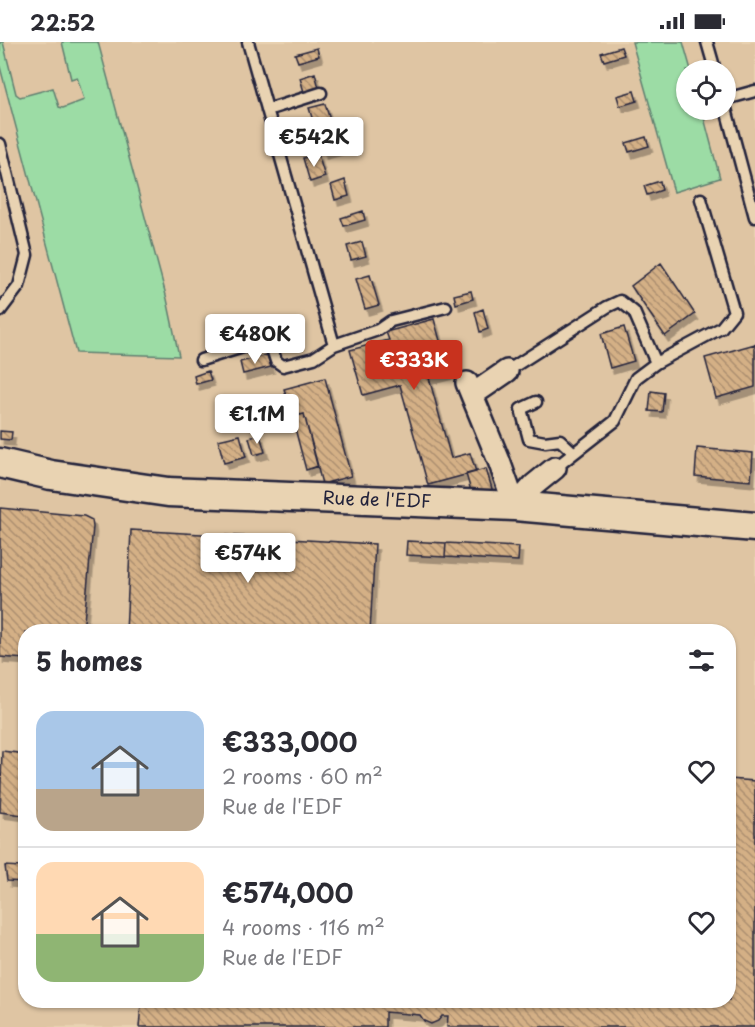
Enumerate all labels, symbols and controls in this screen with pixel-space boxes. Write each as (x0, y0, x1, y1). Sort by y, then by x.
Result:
text: 22:52 (30, 5, 95, 38)
map controls (676, 60, 736, 120)
button: locate (676, 60, 736, 120)
pin: €542K (272, 117, 356, 168)
text: €542K (278, 121, 350, 151)
pin: €480K (213, 314, 297, 365)
text: €480K (219, 318, 291, 348)
pin: €333K (372, 340, 456, 391)
text: €333K (379, 344, 449, 374)
pin: €1.1M (215, 394, 299, 445)
text: €1.1M (229, 398, 285, 428)
street label: Rue de l'EDF (322, 483, 432, 514)
pin: €574K (206, 533, 290, 584)
text: €574K (215, 537, 282, 567)
text: 5 homes (36, 641, 142, 680)
icon: filters (685, 644, 718, 677)
text: €333,000 (222, 722, 357, 761)
icon: home (84, 735, 156, 807)
icon: heart (685, 755, 718, 788)
text: 2 rooms · 60 m² (222, 761, 383, 791)
text: Rue de l'EDF (222, 791, 343, 821)
text: €574,000 (222, 873, 353, 912)
icon: home (84, 886, 156, 958)
icon: heart (685, 906, 718, 939)
text: 4 rooms · 116 m² (222, 912, 385, 942)
text: Rue de l'EDF (222, 942, 343, 972)

